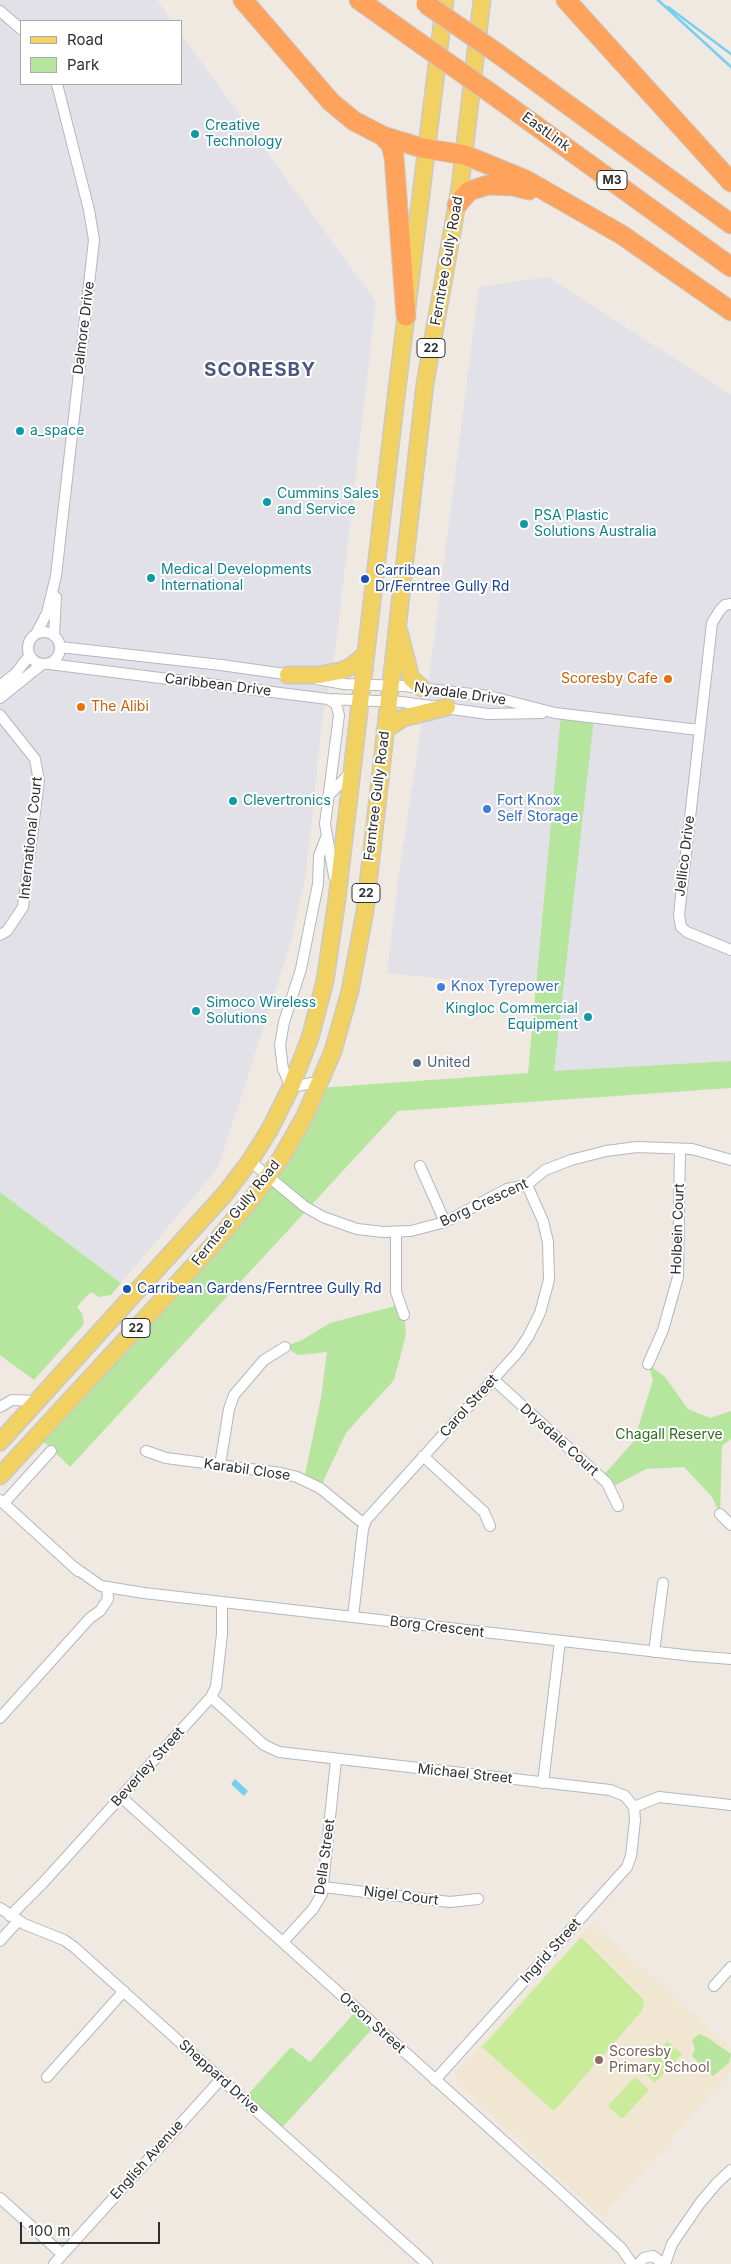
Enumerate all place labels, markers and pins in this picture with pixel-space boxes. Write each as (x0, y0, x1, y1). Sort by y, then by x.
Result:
place label: Creative Technology (205, 118, 282, 150)
marker: Creative Technology (189, 128, 201, 140)
place label: a_space (30, 423, 84, 439)
marker: a_space (14, 425, 26, 437)
place label: Cummins Sales and Service (277, 486, 379, 518)
marker: Cummins Sales and Service (261, 496, 273, 508)
place label: PSA Plastic Solutions Australia (534, 508, 657, 540)
marker: PSA Plastic Solutions Australia (518, 518, 530, 530)
place label: Medical Developments International (161, 562, 312, 594)
place label: Carribean Dr/Ferntree Gully Rd (375, 563, 509, 596)
marker: Medical Developments International (145, 572, 157, 584)
marker: Carribean Dr/Ferntree Gully Rd (359, 573, 371, 585)
place label: Scoresby Cafe (561, 671, 658, 687)
marker: Scoresby Cafe (662, 673, 674, 685)
place label: The Alibi (91, 699, 149, 715)
marker: The Alibi (75, 701, 87, 713)
place label: Clevertronics (243, 793, 331, 809)
place label: Fort Knox Self Storage (497, 793, 578, 826)
marker: Clevertronics (227, 795, 239, 807)
marker: Fort Knox Self Storage (481, 803, 493, 815)
place label: Knox Tyrepower (451, 979, 559, 995)
marker: Knox Tyrepower (435, 981, 447, 993)
place label: Simoco Wireless Solutions (206, 995, 316, 1028)
place label: Kingloc Commercial Equipment (445, 1001, 578, 1034)
marker: Simoco Wireless Solutions (190, 1005, 202, 1017)
marker: Kingloc Commercial Equipment (582, 1011, 594, 1023)
place label: United (427, 1055, 470, 1071)
marker: United (411, 1057, 423, 1069)
place label: Carribean Gardens/Ferntree Gully Rd (137, 1281, 381, 1297)
marker: Carribean Gardens/Ferntree Gully Rd (121, 1283, 133, 1295)
place label: Scoresby Primary School (609, 2044, 710, 2076)
marker: Scoresby Primary School (593, 2054, 605, 2066)

